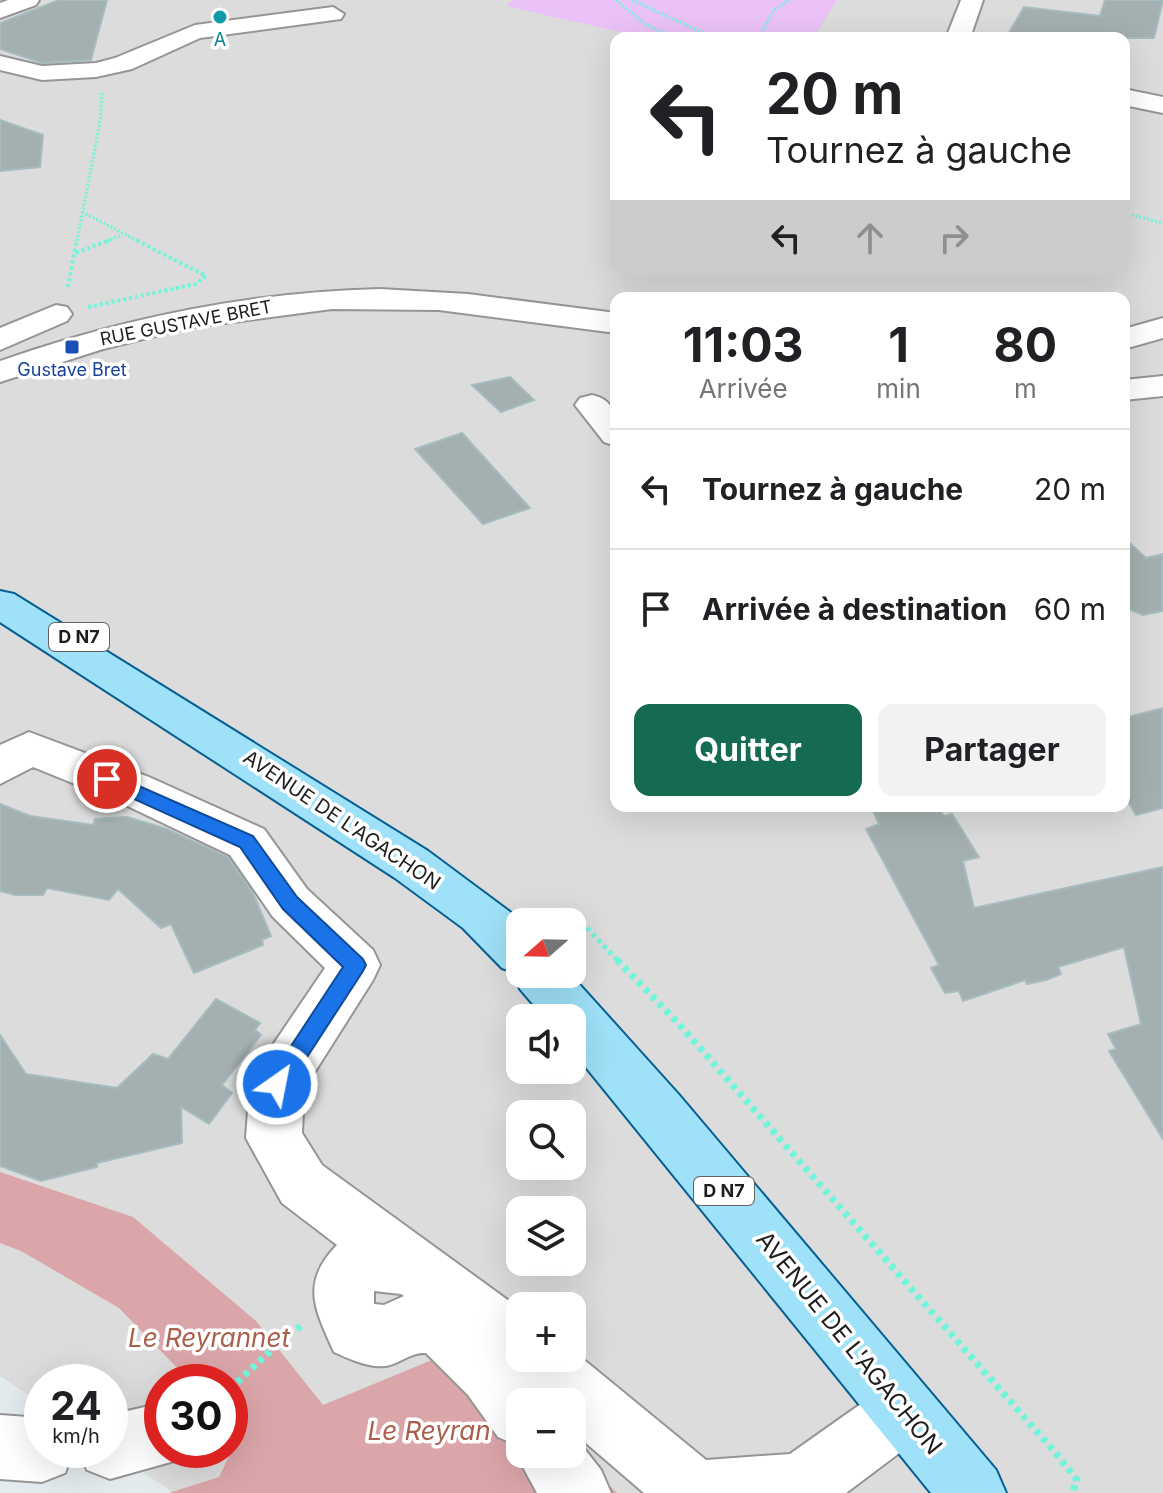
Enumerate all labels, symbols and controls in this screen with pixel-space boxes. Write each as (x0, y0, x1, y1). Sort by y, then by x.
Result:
marker: A (211, 8, 229, 26)
place label: A (214, 29, 226, 50)
text: 20 m (766, 60, 903, 128)
icon: left (634, 64, 738, 168)
text: Tournez à gauche (766, 128, 1072, 172)
icon: left (764, 216, 808, 260)
icon: ahead (848, 216, 892, 260)
icon: right (932, 216, 976, 260)
street label: RUE GUSTAVE BRET (98, 296, 274, 349)
text: 11:03 (683, 315, 804, 374)
text: 1 (888, 315, 909, 374)
text: 80 (994, 315, 1057, 374)
marker: Gustave Bret (63, 338, 81, 356)
place label: Gustave Bret (17, 359, 127, 380)
text: Arrivée (699, 373, 788, 404)
text: min (876, 373, 921, 404)
text: m (1014, 373, 1037, 404)
icon: left (634, 467, 678, 511)
text: Tournez à gauche (702, 471, 963, 507)
text: 20 m (1034, 471, 1106, 507)
icon: arrive (634, 587, 678, 631)
text: Arrivée à destination (702, 591, 1007, 627)
text: 60 m (1034, 591, 1106, 627)
road number: D N7 (49, 623, 109, 651)
button: Quitter (634, 704, 862, 796)
button: Partager (878, 704, 1106, 796)
pin (73, 745, 141, 813)
street label: AVENUE DE L'AGACHON (239, 745, 445, 895)
icon: arrive (85, 757, 129, 801)
north arrow (506, 908, 586, 988)
map controls (506, 908, 586, 1468)
button: sound (506, 1004, 586, 1084)
position arrow (235, 1042, 319, 1126)
button: search (506, 1100, 586, 1180)
road number: D N7 (694, 1177, 754, 1205)
button: layers (506, 1196, 586, 1276)
street label: AVENUE DE L'AGACHON (750, 1225, 948, 1460)
button: + (506, 1292, 586, 1372)
water label: Le Reyrannet (128, 1322, 290, 1353)
speed limit sign: 30 (144, 1364, 248, 1468)
text: 24 (50, 1381, 102, 1430)
button: − (506, 1388, 586, 1468)
water label: Le Reyran (367, 1415, 491, 1446)
text: km/h (52, 1424, 100, 1448)

